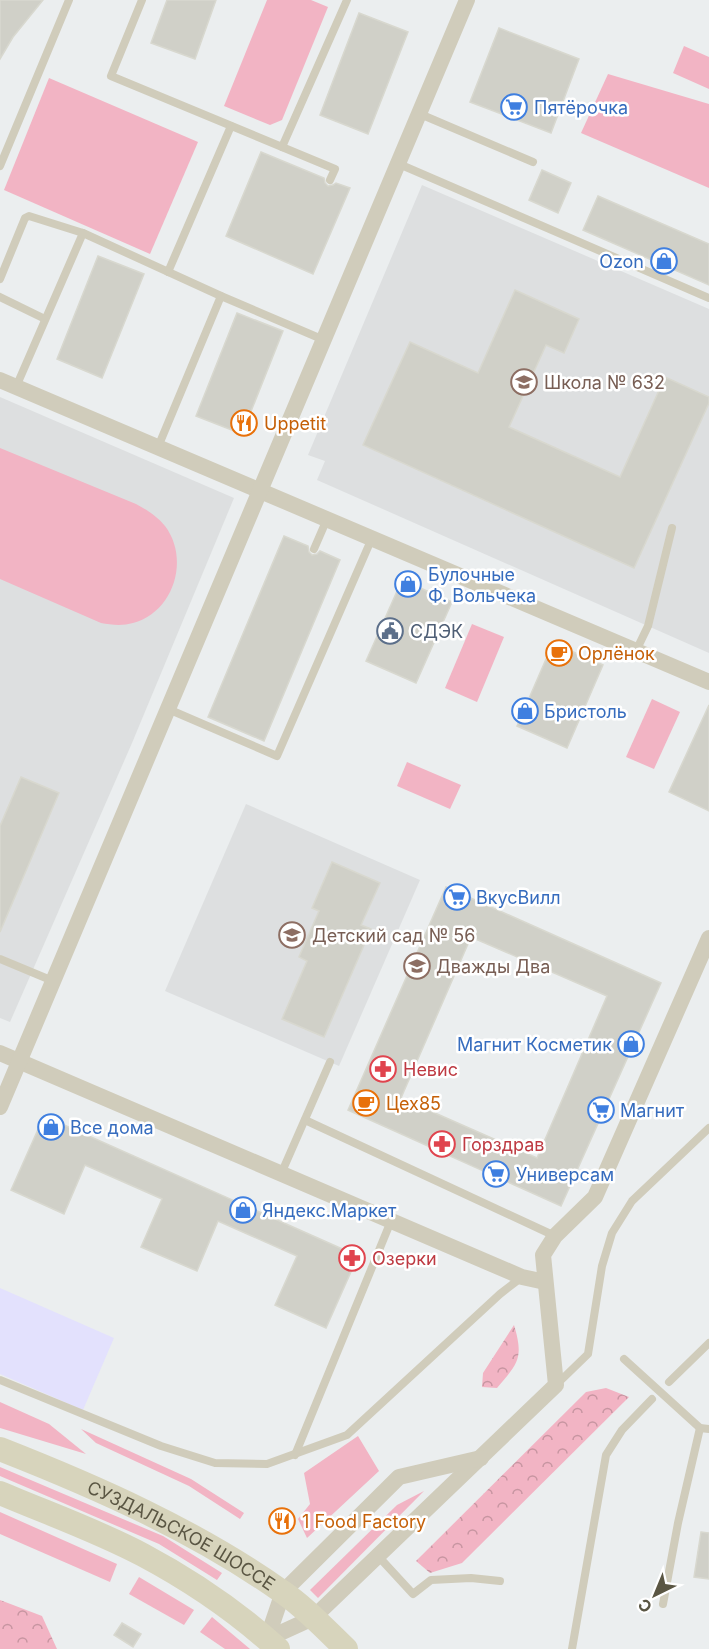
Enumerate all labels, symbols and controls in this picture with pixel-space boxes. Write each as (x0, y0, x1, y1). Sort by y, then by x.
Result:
supermarket icon: Пятёрочка (499, 92, 529, 122)
place label: Пятёрочка (534, 97, 628, 118)
shop icon: Ozon (649, 246, 679, 276)
place label: Ozon (599, 251, 644, 272)
school or university icon: Школа № 632 (509, 367, 539, 397)
place label: Школа № 632 (544, 372, 665, 393)
restaurant icon: Uppetit (229, 408, 259, 438)
place label: Uppetit (264, 413, 326, 434)
place label: Булочные Ф. Вольчека (428, 564, 536, 606)
shop icon: Булочные Ф. Вольчека (393, 569, 423, 599)
public building icon: СДЭК (375, 616, 405, 646)
place label: СДЭК (410, 621, 463, 642)
cafe icon: Орлёнок (544, 638, 574, 668)
place label: Орлёнок (578, 643, 655, 664)
shop icon: Бристоль (510, 696, 540, 726)
place label: Бристоль (544, 701, 627, 722)
supermarket icon: ВкусВилл (442, 882, 472, 912)
place label: ВкусВилл (476, 887, 561, 908)
school or university icon: Детский сад № 56 (277, 920, 307, 950)
place label: Детский сад № 56 (312, 925, 475, 946)
school or university icon: Дважды Два (402, 951, 432, 981)
place label: Дважды Два (436, 956, 550, 977)
shop icon: Магнит Косметик (616, 1029, 646, 1059)
place label: Магнит Косметик (457, 1034, 612, 1055)
pharmacy icon: Невис (368, 1054, 398, 1084)
place label: Невис (403, 1059, 458, 1080)
cafe icon: Цех85 (351, 1088, 381, 1118)
place label: Цех85 (386, 1093, 441, 1114)
supermarket icon: Магнит (586, 1095, 616, 1125)
place label: Магнит (620, 1100, 685, 1121)
shop icon: Все дома (36, 1112, 66, 1142)
place label: Все дома (70, 1117, 154, 1138)
pharmacy icon: Горздрав (427, 1129, 457, 1159)
place label: Горздрав (462, 1134, 545, 1155)
supermarket icon: Универсам (481, 1159, 511, 1189)
place label: Универсам (516, 1164, 614, 1185)
shop icon: Яндекс.Маркет (228, 1195, 258, 1225)
place label: Яндекс.Маркет (262, 1200, 397, 1221)
pharmacy icon: Озерки (337, 1243, 367, 1273)
place label: Озерки (372, 1248, 437, 1269)
street label: СУЗДАЛЬСКОЕ ШОССЕ (84, 1476, 279, 1594)
restaurant icon: 1 Food Factory (267, 1506, 297, 1536)
place label: 1 Food Factory (302, 1511, 426, 1532)
north arrow (625, 1565, 685, 1625)
text: С (634, 1595, 656, 1617)

